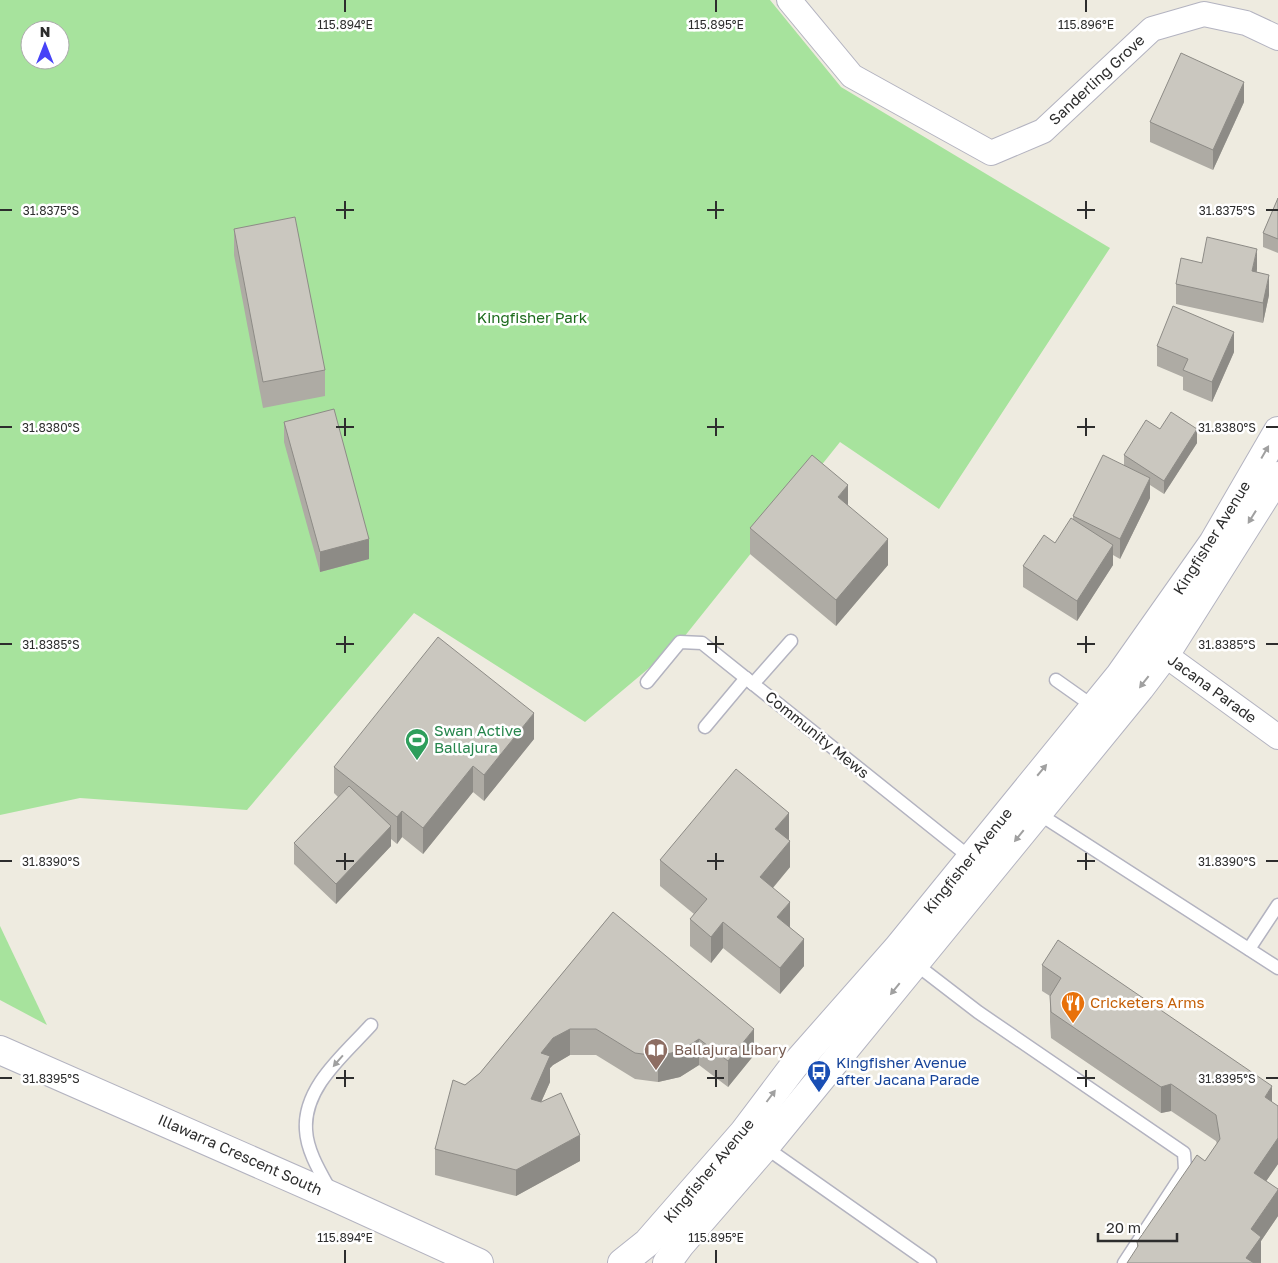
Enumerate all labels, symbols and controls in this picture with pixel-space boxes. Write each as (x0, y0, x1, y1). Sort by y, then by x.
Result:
text: 115.894°E (317, 17, 373, 32)
text: 115.895°E (688, 17, 744, 32)
text: 115.896°E (1058, 17, 1114, 32)
north arrow (20, 20, 70, 70)
text: N (40, 23, 50, 40)
street label: Sanderling Grove (1045, 30, 1148, 128)
text: 31.8375°S (23, 203, 80, 218)
text: 31.8375°S (1199, 203, 1256, 218)
park label: Kingfisher Park (477, 308, 588, 326)
text: 31.8380°S (22, 420, 80, 435)
text: 31.8380°S (1198, 420, 1256, 435)
one-way arrow (1261, 446, 1270, 459)
street label: Kingfisher Avenue (1169, 477, 1254, 598)
one-way arrow (1247, 511, 1257, 524)
text: 31.8385°S (22, 637, 80, 652)
text: 31.8385°S (1198, 637, 1256, 652)
street label: Jacana Parade (1165, 650, 1261, 727)
one-way arrow (1138, 676, 1149, 689)
street label: Community Mews (762, 687, 873, 782)
place label: Swan Active Ballajura (434, 721, 522, 756)
sports icon: Swan Active Ballajura (404, 727, 430, 761)
one-way arrow (1037, 763, 1048, 776)
street label: Kingfisher Avenue (919, 804, 1016, 917)
one-way arrow (1014, 829, 1025, 842)
text: 31.8390°S (22, 854, 80, 869)
text: 31.8390°S (1198, 854, 1256, 869)
one-way arrow (889, 982, 900, 995)
restaurant icon: Cricketers Arms (1060, 990, 1086, 1024)
place label: Cricketers Arms (1090, 993, 1205, 1011)
library icon: Ballajura Libary (643, 1037, 669, 1071)
place label: Ballajura Libary (674, 1040, 787, 1058)
place label: Kingfisher Avenue after Jacana Parade (836, 1053, 980, 1088)
one-way arrow (332, 1054, 344, 1066)
bus stop icon: Kingfisher Avenue after Jacana Parade (806, 1059, 832, 1093)
text: 31.8395°S (22, 1071, 80, 1086)
text: 31.8395°S (1198, 1071, 1256, 1086)
one-way arrow (765, 1090, 776, 1103)
street label: Illawarra Crescent South (155, 1110, 325, 1198)
street label: Kingfisher Avenue (659, 1114, 757, 1226)
scale bar (1098, 1210, 1177, 1242)
text: 20 m (1106, 1218, 1141, 1236)
text: 115.894°E (317, 1230, 373, 1245)
text: 115.895°E (688, 1230, 744, 1245)

